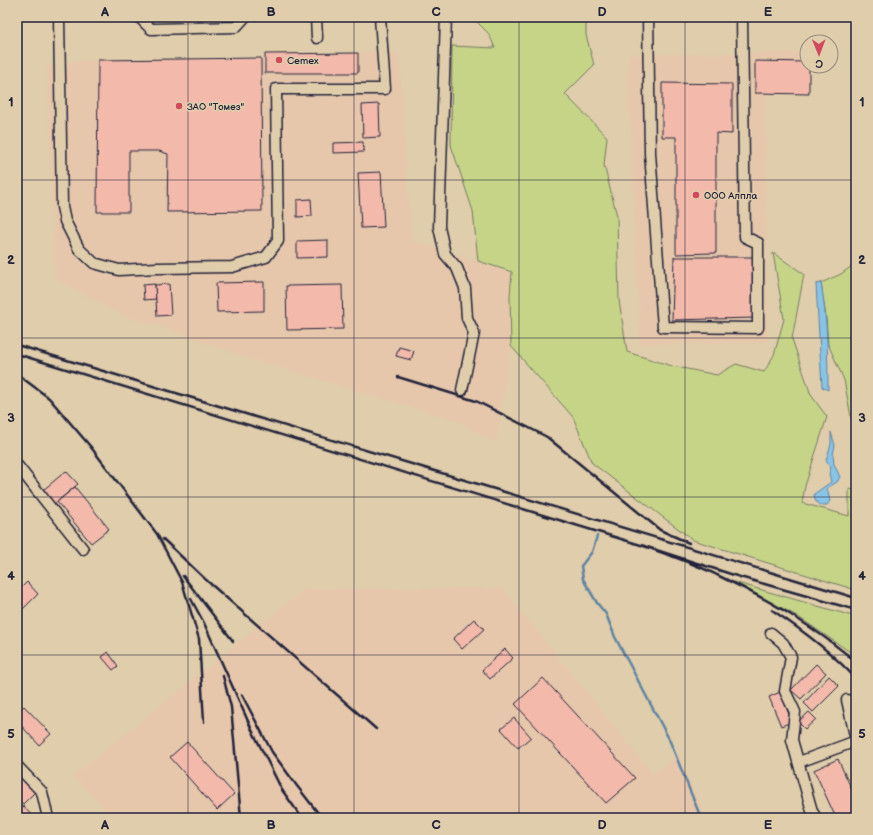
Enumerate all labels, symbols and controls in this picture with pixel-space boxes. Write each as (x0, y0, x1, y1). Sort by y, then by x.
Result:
text: A (100, 4, 109, 20)
text: B (266, 4, 276, 20)
text: C (431, 4, 441, 20)
text: D (597, 4, 607, 20)
text: E (764, 4, 773, 20)
north arrow (799, 34, 839, 74)
marker: Cemex (274, 55, 284, 65)
place label: Cemex (287, 55, 319, 67)
text: С (815, 57, 823, 70)
text: 1 (8, 94, 14, 110)
text: 1 (859, 94, 865, 110)
marker: ЗАО "Томез" (174, 101, 184, 111)
place label: ЗАО "Томез" (187, 101, 245, 113)
marker: ООО Алпла (691, 190, 701, 200)
place label: ООО Алпла (704, 190, 757, 202)
text: 2 (7, 252, 15, 268)
text: 2 (858, 252, 866, 268)
text: 3 (7, 410, 15, 426)
text: 3 (858, 410, 866, 426)
text: 4 (7, 568, 15, 584)
text: 4 (858, 568, 866, 584)
text: 5 (7, 726, 15, 742)
text: 5 (858, 726, 866, 742)
text: A (100, 817, 109, 833)
text: B (266, 817, 276, 833)
text: C (431, 817, 441, 833)
text: D (597, 817, 607, 833)
text: E (764, 817, 773, 833)

